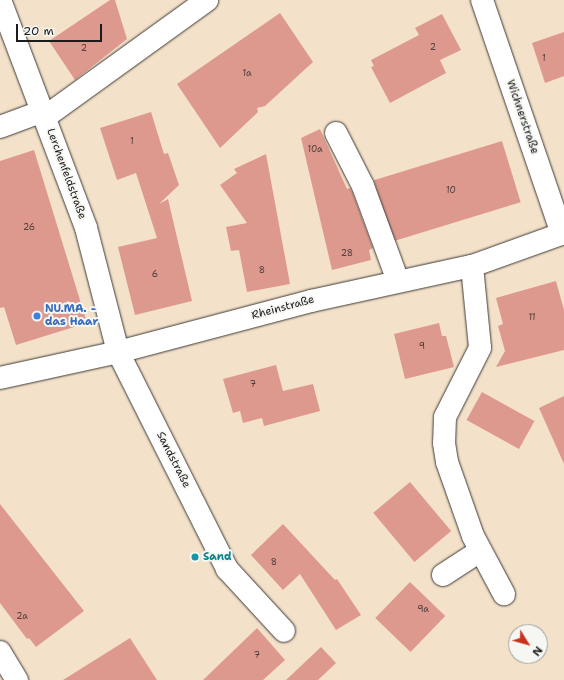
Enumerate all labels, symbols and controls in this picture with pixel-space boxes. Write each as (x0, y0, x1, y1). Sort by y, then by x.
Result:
scale bar (18, 16, 104, 42)
text: 20 m (23, 23, 54, 39)
house number: 2 (430, 42, 436, 52)
house number: 2 (81, 43, 87, 53)
house number: 1 (542, 53, 546, 63)
house number: 1a (242, 68, 252, 78)
street label: Wichnerstraße (503, 78, 541, 156)
street label: Lerchenfeldstraße (43, 127, 89, 221)
house number: 1 (130, 136, 134, 146)
house number: 10a (307, 144, 323, 154)
house number: 10 (446, 185, 456, 195)
house number: 26 (23, 222, 35, 232)
house number: 28 (341, 248, 353, 258)
house number: 8 (259, 265, 265, 275)
house number: 6 (152, 269, 158, 279)
street label: Rheinstraße (250, 293, 316, 323)
place label: NU.MA. - das Haar (45, 303, 98, 329)
marker: NU.MA. - das Haar (32, 311, 42, 321)
house number: 11 (528, 312, 536, 322)
house number: 9 (419, 341, 425, 351)
house number: 7 (250, 379, 256, 389)
street label: Sandstraße (153, 430, 193, 490)
place label: Sand (203, 550, 232, 564)
marker: Sand (190, 552, 200, 562)
house number: 8 (271, 557, 277, 567)
house number: 9a (417, 604, 429, 614)
house number: 2a (16, 611, 28, 621)
north arrow (508, 624, 548, 664)
text: N (529, 643, 546, 659)
house number: 7 (254, 650, 260, 660)

